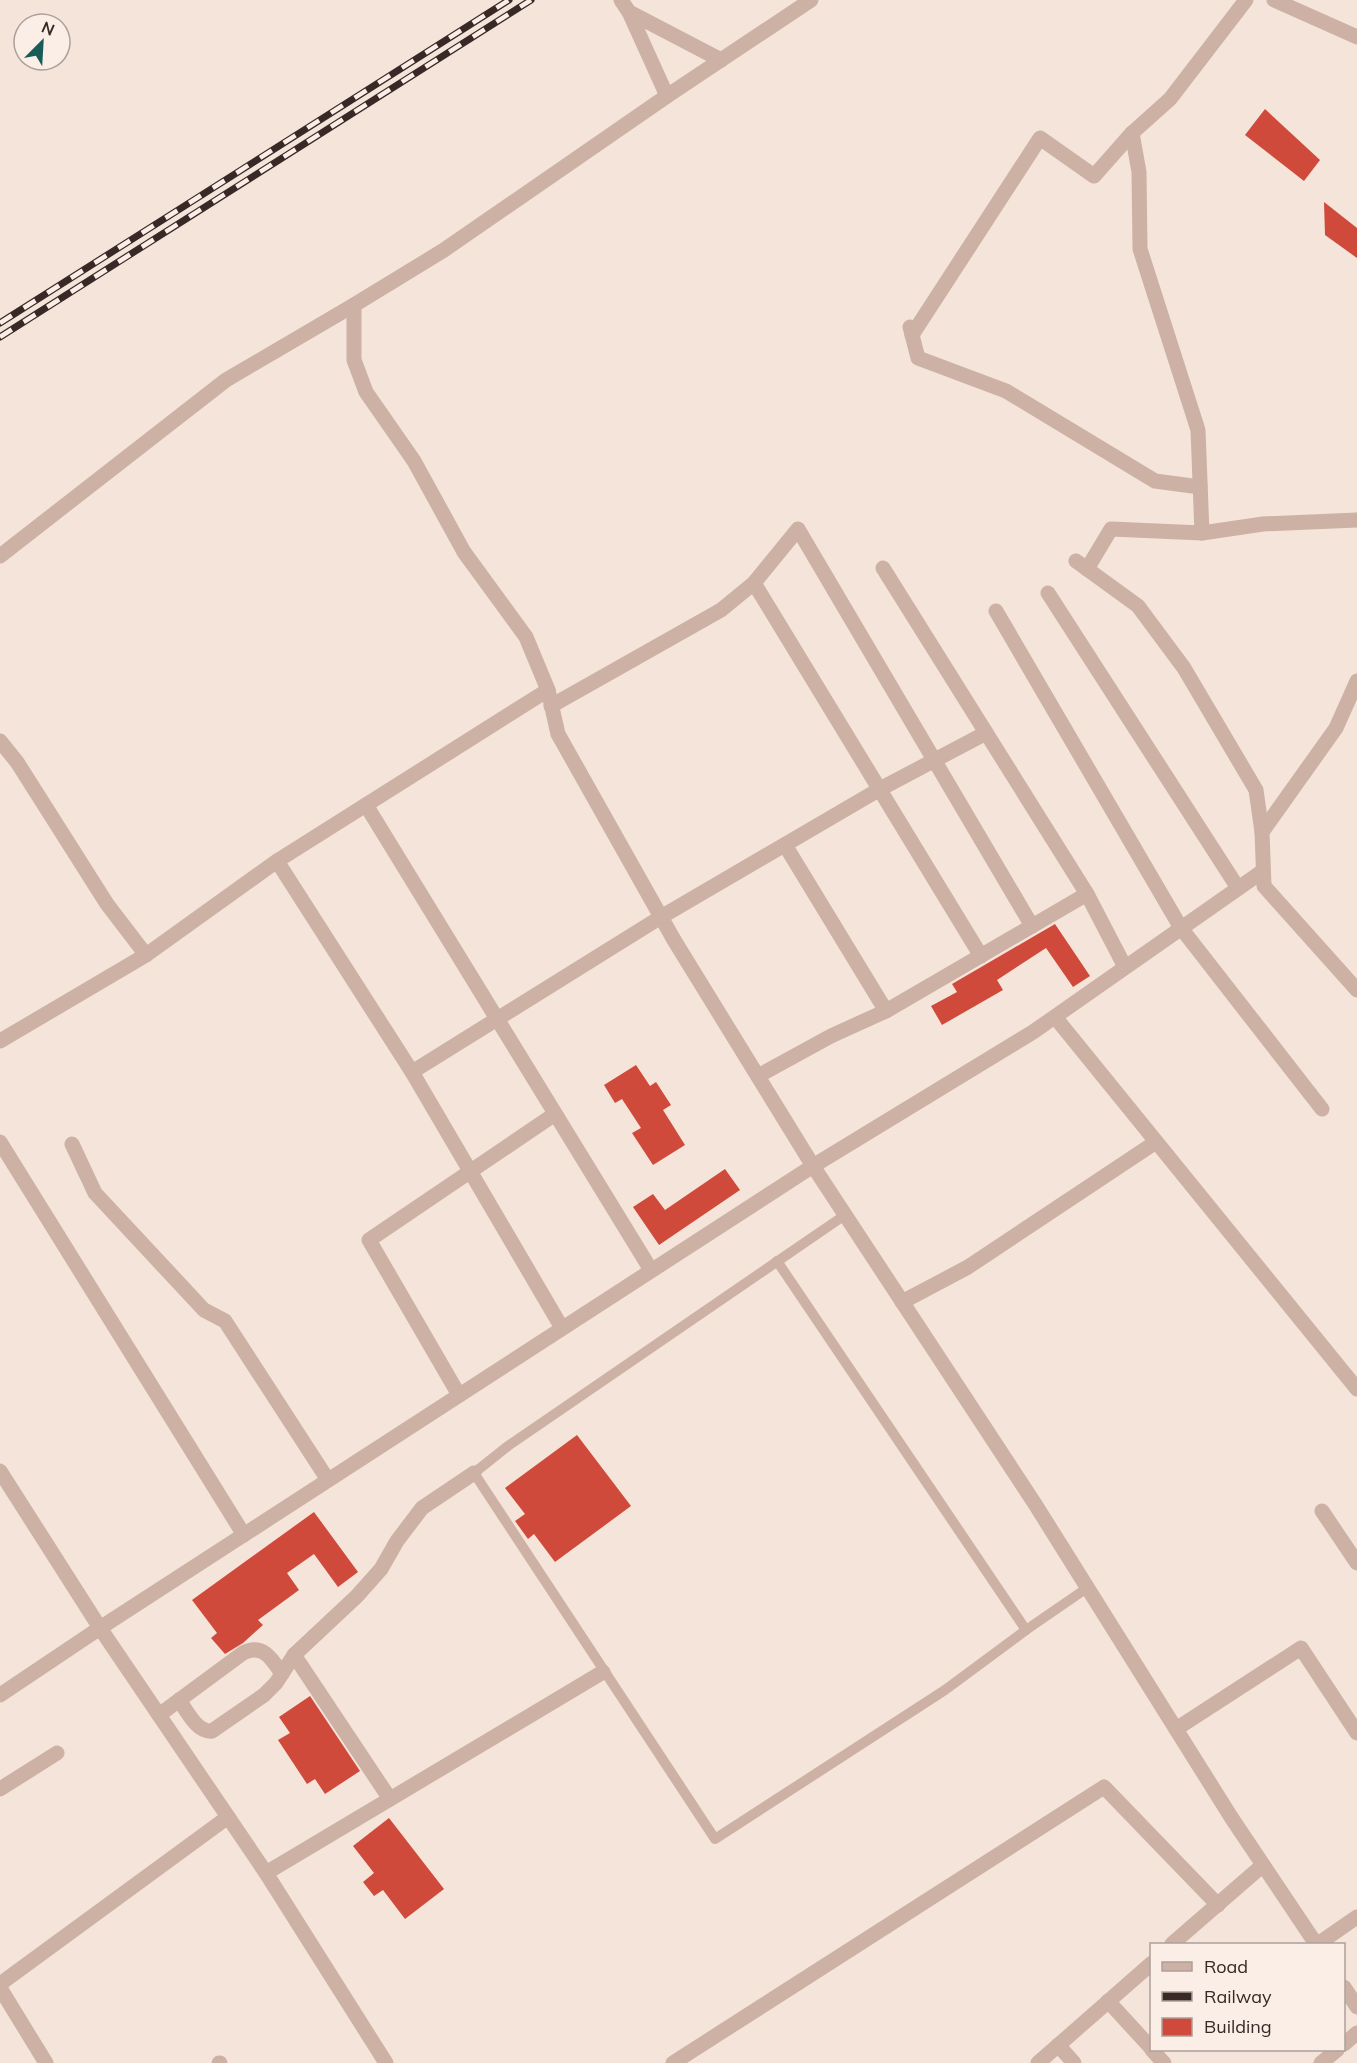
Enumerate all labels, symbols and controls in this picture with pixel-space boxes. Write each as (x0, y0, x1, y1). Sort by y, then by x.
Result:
north arrow (12, 12, 72, 72)
text: N (39, 17, 58, 40)
legend (1150, 1943, 1345, 2051)
text: Road (1204, 1955, 1248, 1978)
text: Railway (1204, 1985, 1272, 2008)
text: Building (1204, 2015, 1272, 2038)

